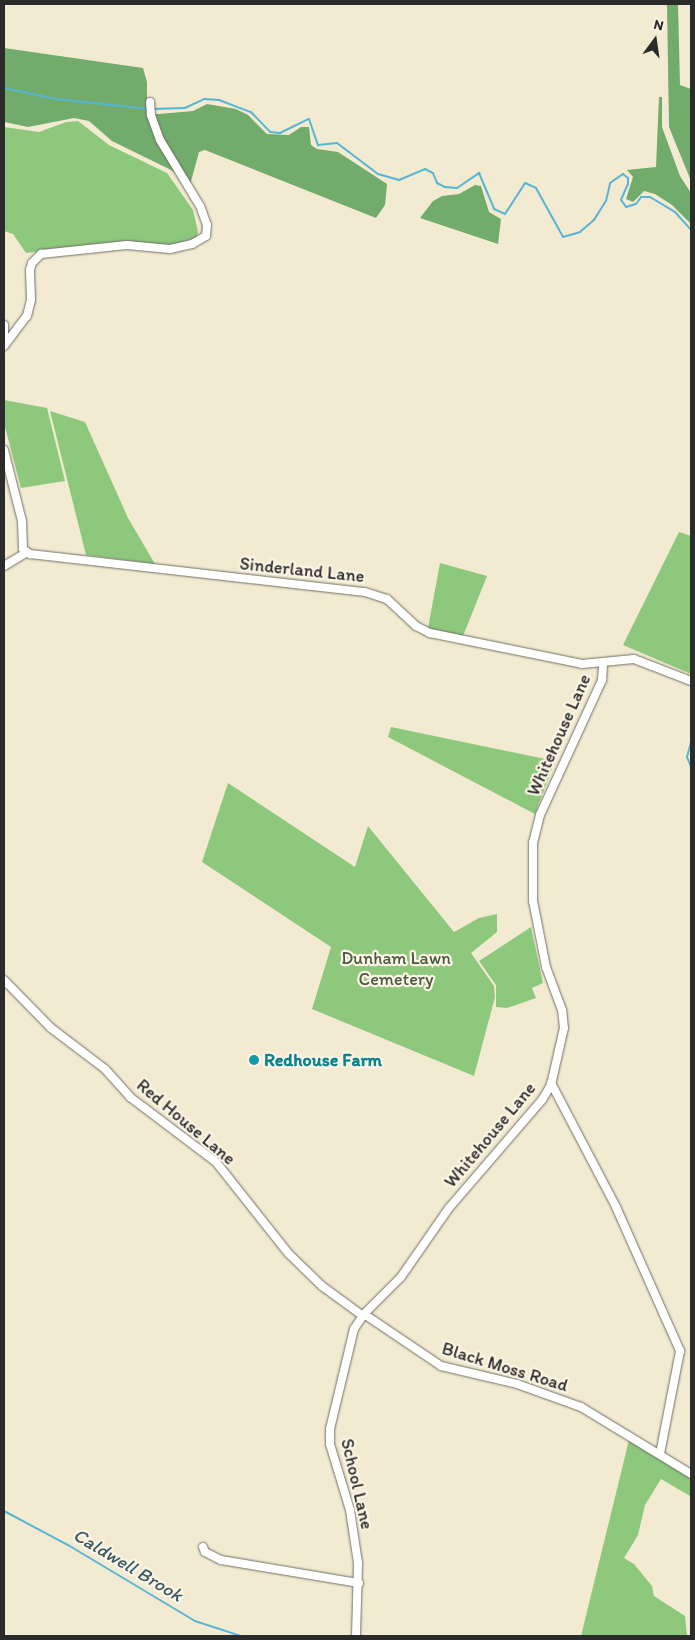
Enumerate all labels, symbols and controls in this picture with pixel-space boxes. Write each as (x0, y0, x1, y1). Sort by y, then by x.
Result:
north arrow (630, 15, 680, 65)
text: N (652, 16, 665, 34)
street label: Sinderland Lane (239, 553, 365, 587)
street label: Whitehouse Lane (522, 671, 596, 799)
park label: Dunham Lawn Cemetery (341, 948, 451, 991)
place label: Redhouse Farm (264, 1049, 382, 1071)
marker: Redhouse Farm (248, 1054, 260, 1066)
street label: Red House Lane (132, 1074, 240, 1170)
street label: Whitehouse Lane (439, 1078, 541, 1192)
street label: Black Moss Road (440, 1338, 570, 1396)
street label: School Lane (336, 1437, 378, 1531)
water label: Caldwell Brook (69, 1523, 187, 1607)

